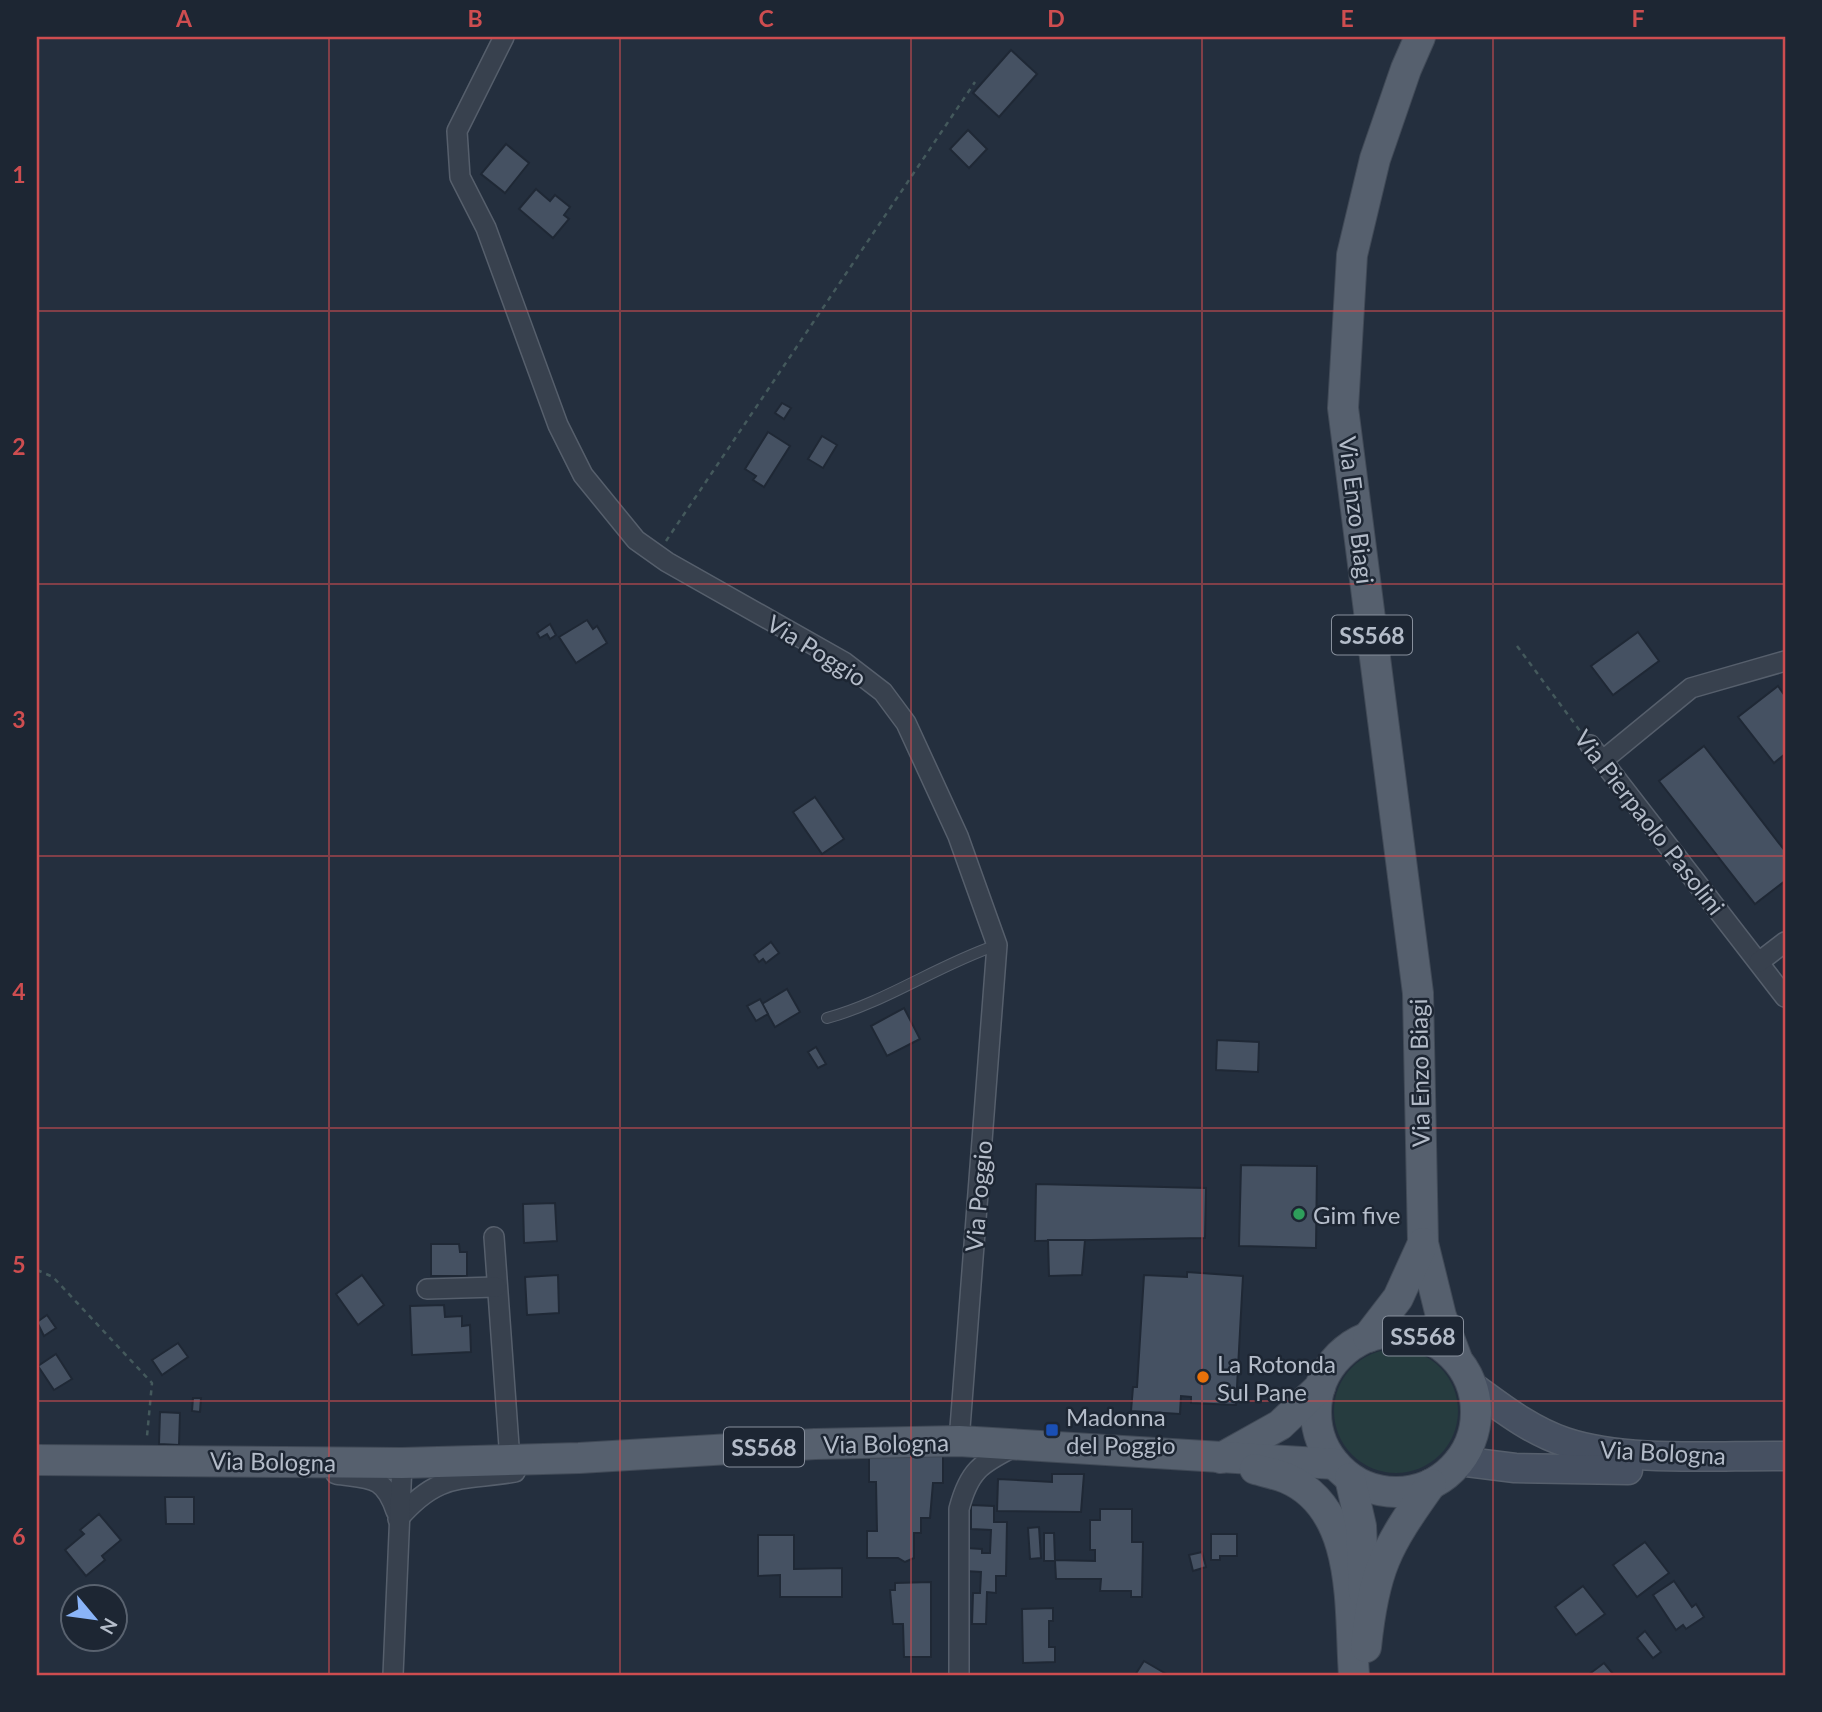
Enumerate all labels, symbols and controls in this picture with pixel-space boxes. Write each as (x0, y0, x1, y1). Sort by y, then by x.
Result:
text: A (175, 4, 193, 32)
text: B (467, 4, 483, 32)
text: C (758, 4, 774, 32)
text: D (1047, 4, 1065, 32)
text: E (1340, 4, 1354, 32)
text: F (1631, 4, 1645, 32)
text: 1 (12, 160, 26, 188)
text: 2 (12, 432, 26, 460)
street label: Via Enzo Biagi (1334, 435, 1380, 585)
street label: Via Poggio (762, 608, 872, 692)
road number: SS568 (1332, 615, 1412, 654)
text: 3 (12, 705, 26, 733)
street label: Via Pierpaolo Pasolini (1569, 724, 1731, 920)
text: 4 (12, 977, 26, 1005)
street label: Via Enzo Biagi (1403, 998, 1435, 1148)
street label: Via Poggio (959, 1139, 997, 1253)
place label: Gim five (1313, 1200, 1401, 1229)
marker: Gim five (1291, 1206, 1307, 1222)
text: 5 (12, 1250, 26, 1278)
road number: SS568 (1383, 1316, 1463, 1356)
place label: La Rotonda Sul Pane (1217, 1349, 1336, 1406)
marker: La Rotonda Sul Pane (1195, 1369, 1211, 1385)
place label: Madonna del Poggio (1066, 1402, 1176, 1459)
marker: Madonna del Poggio (1044, 1422, 1060, 1438)
street label: Via Bologna (823, 1427, 949, 1459)
road number: SS568 (724, 1428, 804, 1466)
street label: Via Bologna (1599, 1434, 1727, 1470)
street label: Via Bologna (210, 1445, 336, 1477)
text: 6 (12, 1522, 26, 1550)
north arrow (60, 1582, 130, 1652)
text: N (96, 1615, 123, 1638)

